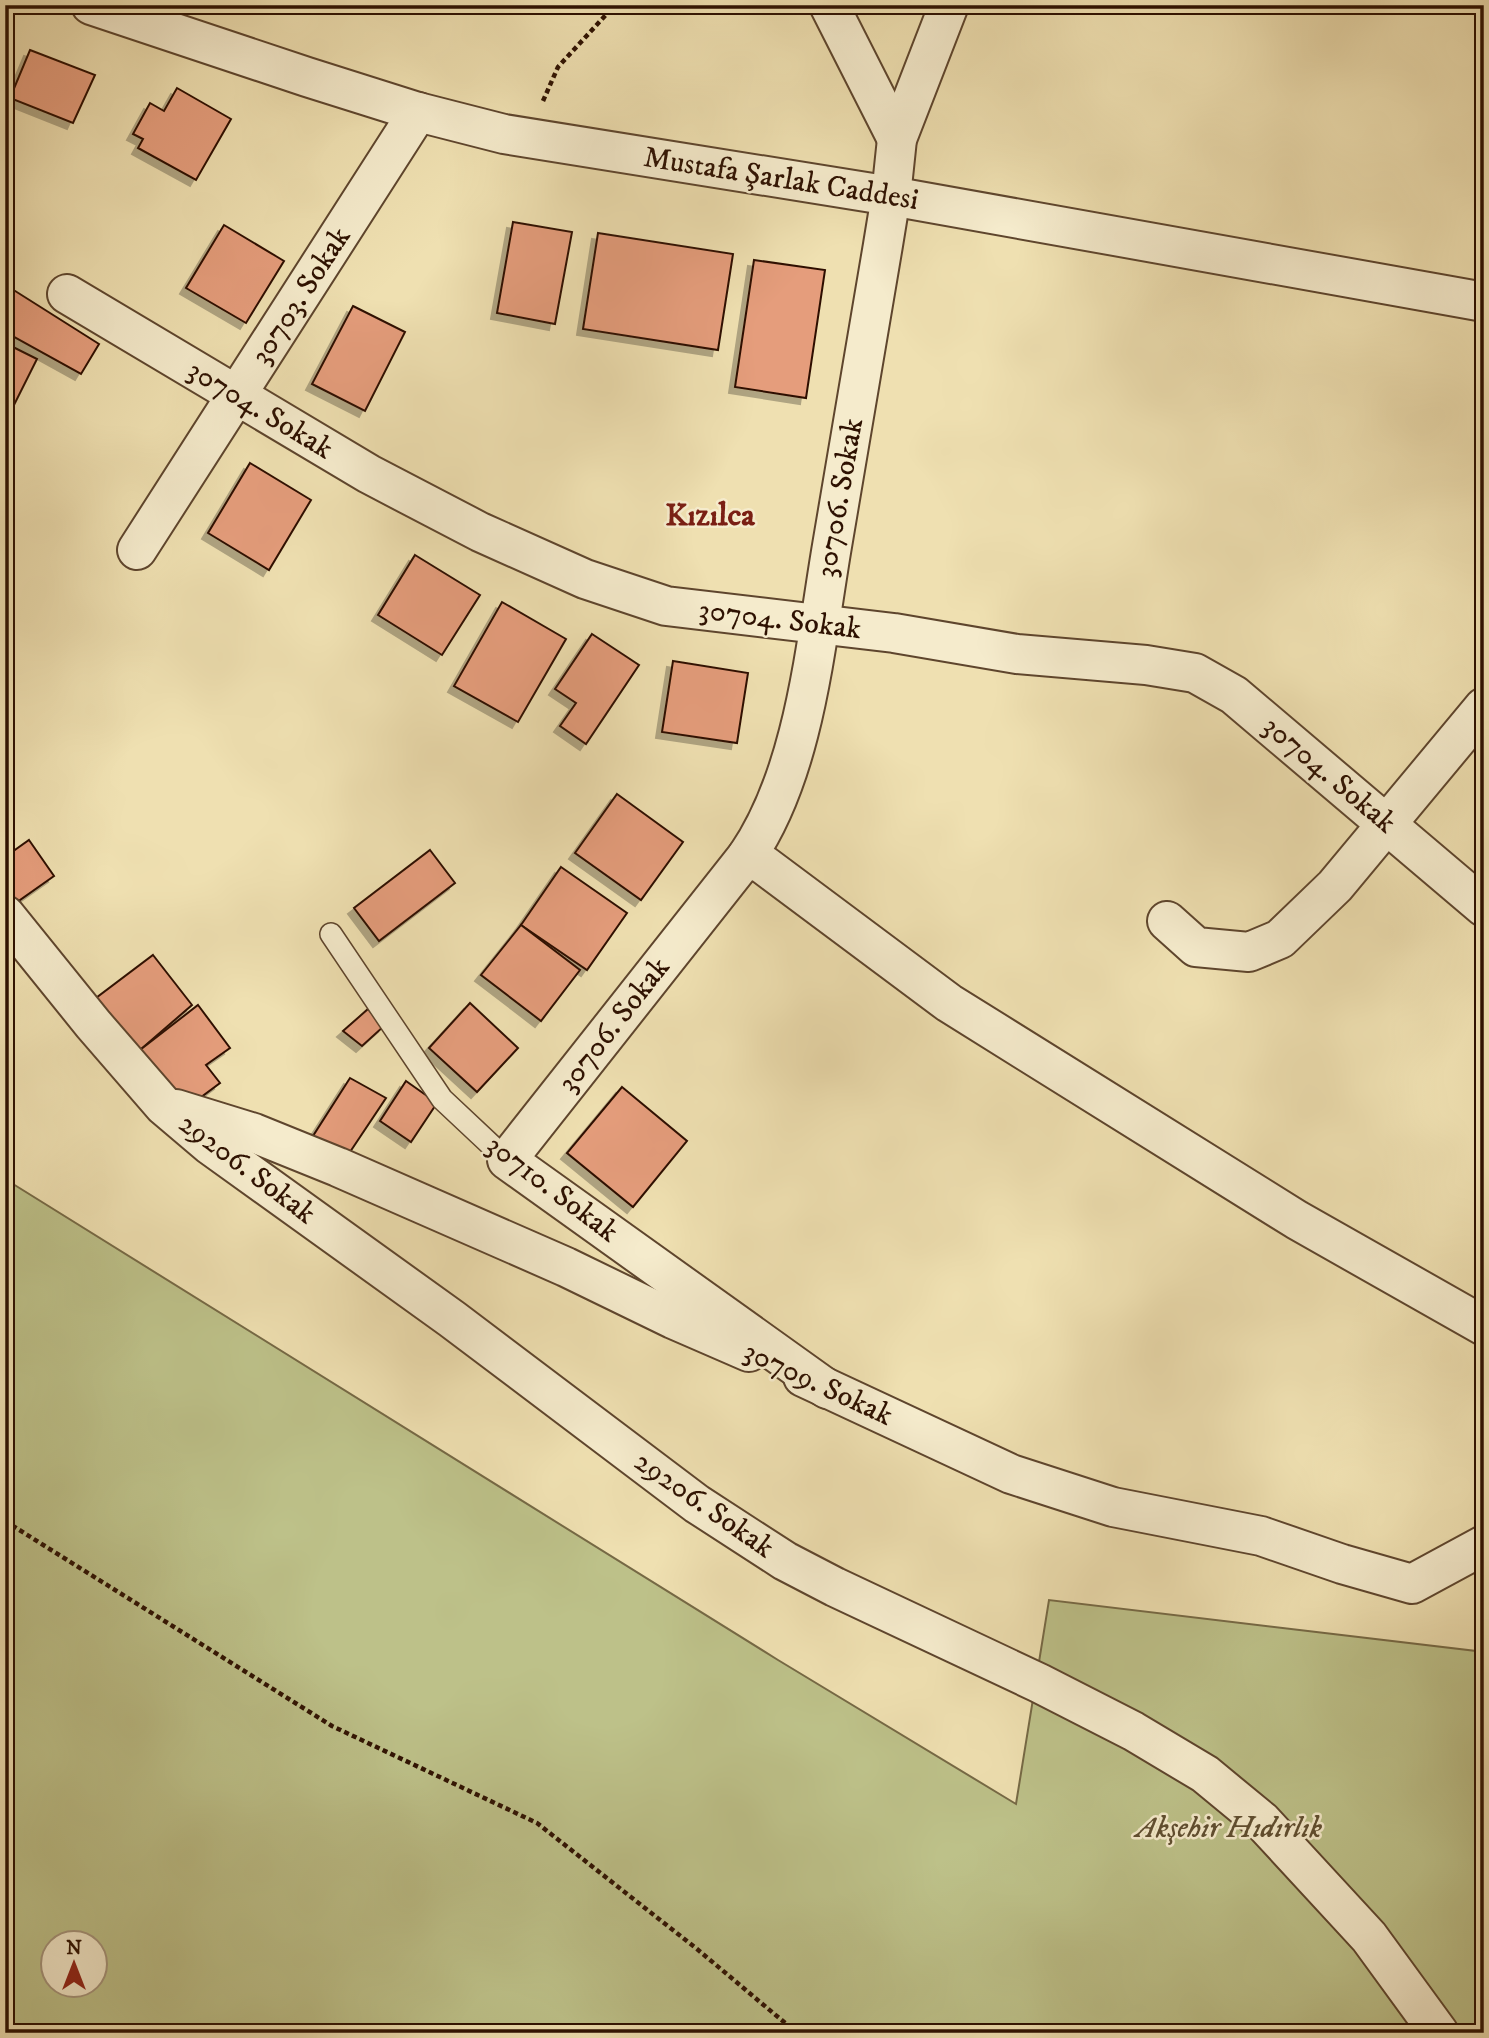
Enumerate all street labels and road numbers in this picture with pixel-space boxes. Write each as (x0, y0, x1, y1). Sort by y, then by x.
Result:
street label: Mustafa Şarlak Caddesi (641, 139, 921, 219)
street label: 30703. Sokak (243, 220, 359, 372)
street label: 30704. Sokak (180, 352, 340, 468)
street label: 30706. Sokak (808, 415, 872, 581)
street label: 30704. Sokak (697, 592, 863, 648)
street label: 30704. Sokak (1255, 708, 1404, 842)
street label: 30706. Sokak (550, 950, 678, 1100)
street label: 29206. Sokak (171, 1105, 323, 1233)
street label: 30710. Sokak (478, 1127, 626, 1251)
street label: 30709. Sokak (737, 1333, 899, 1435)
street label: 29206. Sokak (627, 1443, 781, 1567)

